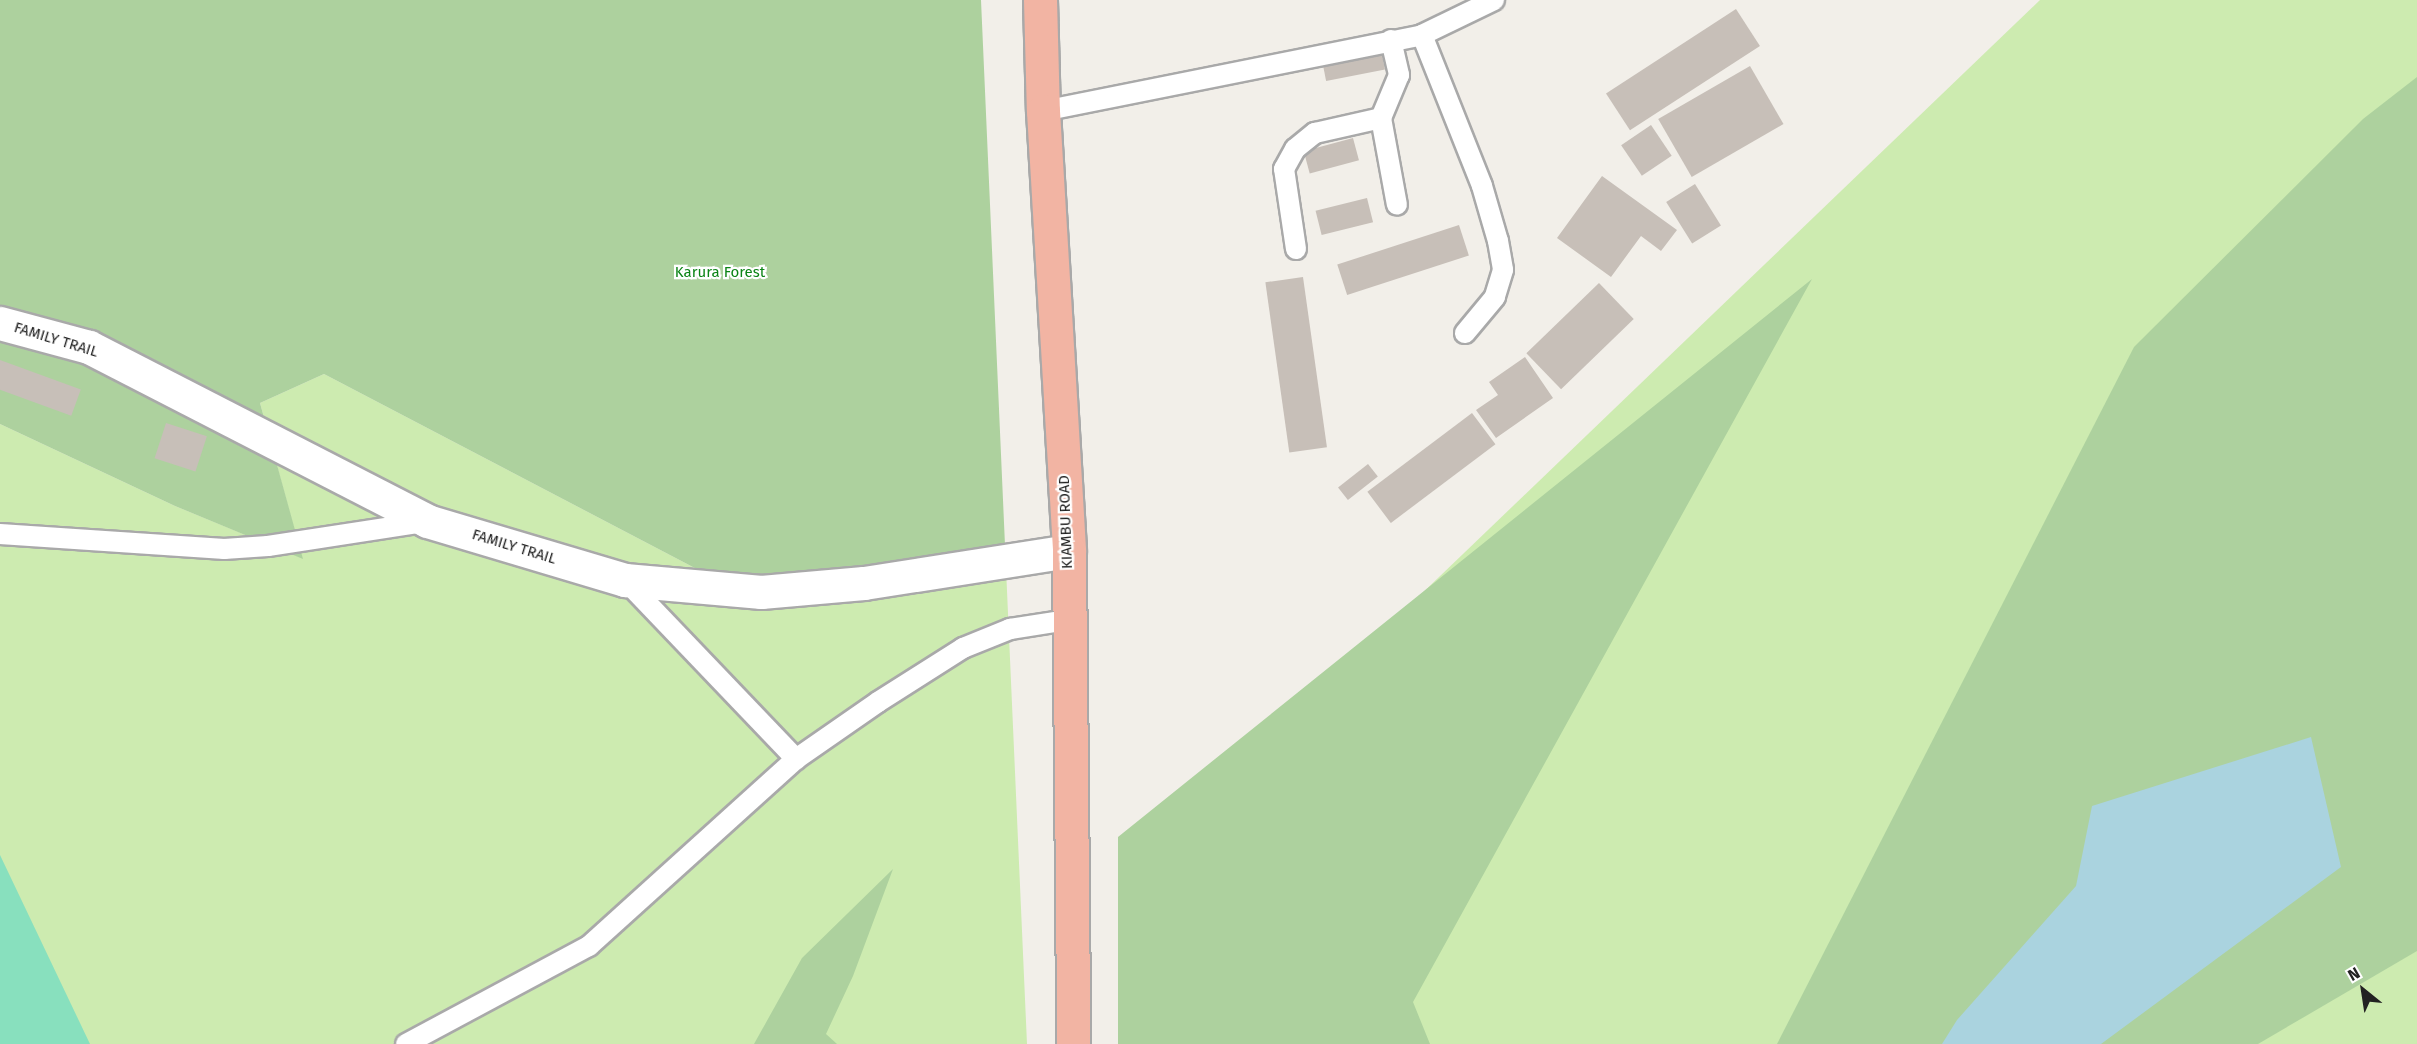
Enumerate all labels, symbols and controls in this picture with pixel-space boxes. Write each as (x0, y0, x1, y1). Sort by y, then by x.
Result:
park label: Karura Forest (675, 264, 765, 282)
street label: FAMILY TRAIL (12, 319, 100, 361)
street label: KIAMBU ROAD (1055, 475, 1077, 569)
street label: FAMILY TRAIL (470, 526, 558, 568)
north arrow (2333, 960, 2393, 1020)
text: N (2344, 963, 2363, 985)

